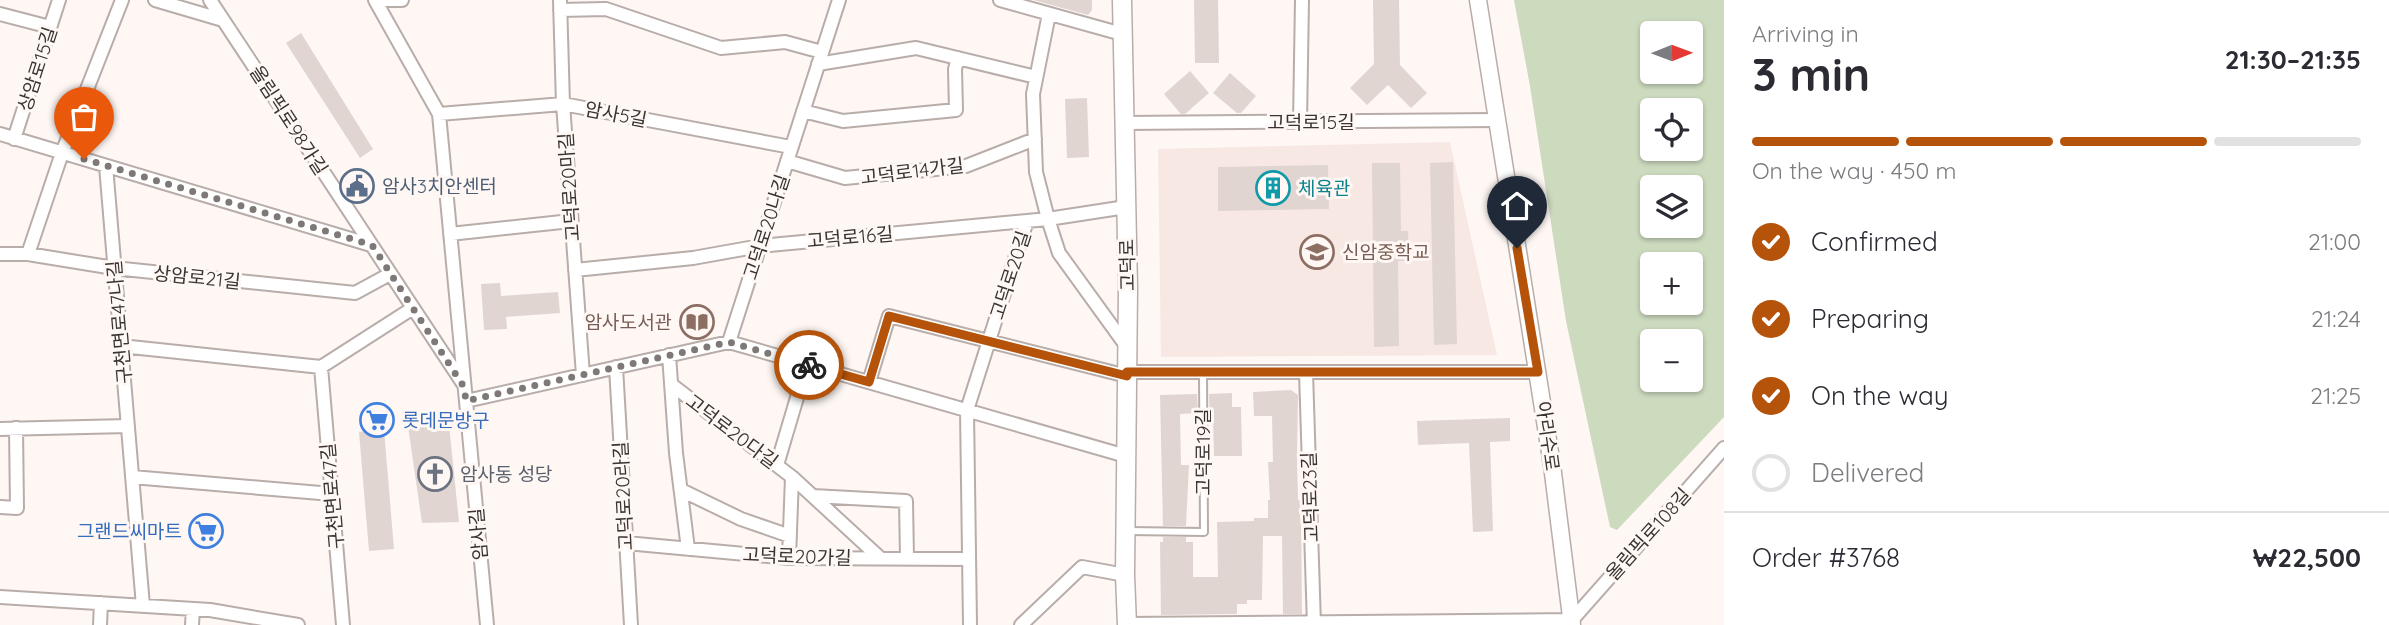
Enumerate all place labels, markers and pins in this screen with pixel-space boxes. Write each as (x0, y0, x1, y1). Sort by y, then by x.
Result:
pin (54, 87, 114, 159)
public building icon: 암사3치안센터 (338, 167, 376, 205)
building icon: 체육관 (1254, 169, 1292, 207)
place label: 암사3치안센터 (382, 174, 497, 198)
place label: 체육관 (1298, 176, 1350, 200)
pin (1487, 176, 1547, 248)
school or university icon: 신암중학교 (1298, 233, 1336, 271)
place label: 신암중학교 (1342, 240, 1429, 264)
library icon: 암사도서관 (678, 303, 716, 341)
place label: 암사도서관 (585, 310, 672, 334)
supermarket icon: 롯데문방구 (358, 401, 396, 439)
place label: 롯데문방구 (402, 408, 489, 432)
church icon: 암사동 성당 (416, 455, 454, 493)
place label: 암사동 성당 (460, 462, 553, 486)
supermarket icon: 그랜드씨마트 (187, 512, 225, 550)
place label: 그랜드씨마트 (77, 519, 182, 543)

